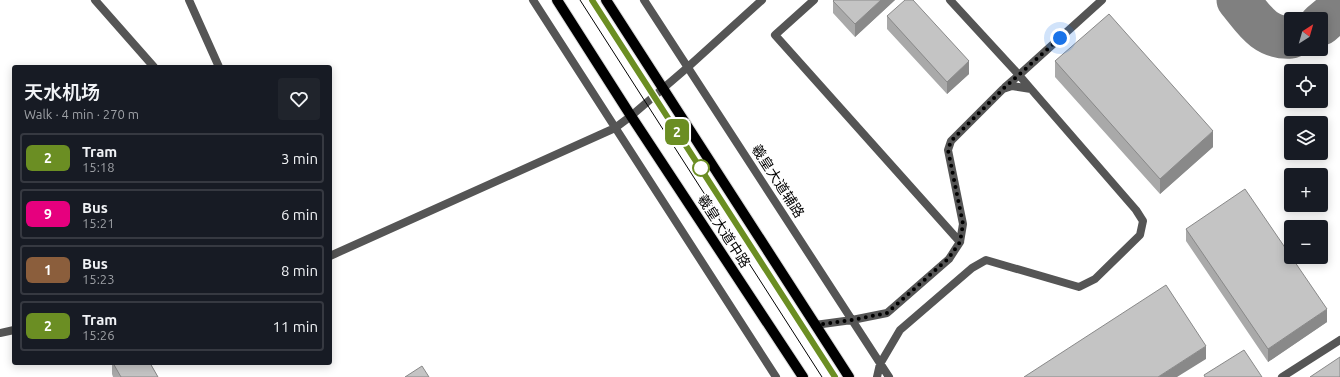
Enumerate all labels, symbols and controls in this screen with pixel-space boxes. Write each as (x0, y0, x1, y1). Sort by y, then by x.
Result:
north arrow (1284, 12, 1328, 56)
map controls (1284, 12, 1328, 264)
your location (1050, 28, 1070, 48)
button: locate (1284, 64, 1328, 108)
button: heart (278, 78, 320, 120)
text: 天水机场 (24, 81, 100, 103)
text: Walk · 4 min · 270 m (24, 107, 139, 121)
button: layers (1284, 116, 1328, 160)
line badge: 2 (664, 119, 690, 145)
text: 2 (673, 124, 681, 140)
street label: 羲皇大道辅路 (748, 141, 808, 221)
text: Tram (82, 143, 117, 160)
text: 2 (44, 150, 52, 166)
text: 3 min (281, 150, 318, 167)
unlabelled marker (692, 159, 710, 177)
text: 15:18 (82, 160, 115, 174)
button: + (1284, 168, 1328, 212)
street label: 羲皇大道中路 (694, 191, 754, 271)
text: Bus (82, 199, 108, 216)
text: 9 (44, 206, 52, 222)
text: 6 min (281, 206, 318, 223)
text: 15:21 (82, 216, 115, 230)
button: − (1284, 220, 1328, 264)
text: Bus (82, 255, 108, 272)
text: 1 (44, 262, 52, 278)
text: 8 min (281, 262, 318, 279)
text: 15:23 (82, 272, 115, 286)
text: Tram (82, 311, 117, 328)
text: 2 (44, 318, 52, 334)
text: 11 min (272, 318, 318, 335)
text: 15:26 (82, 328, 115, 342)

